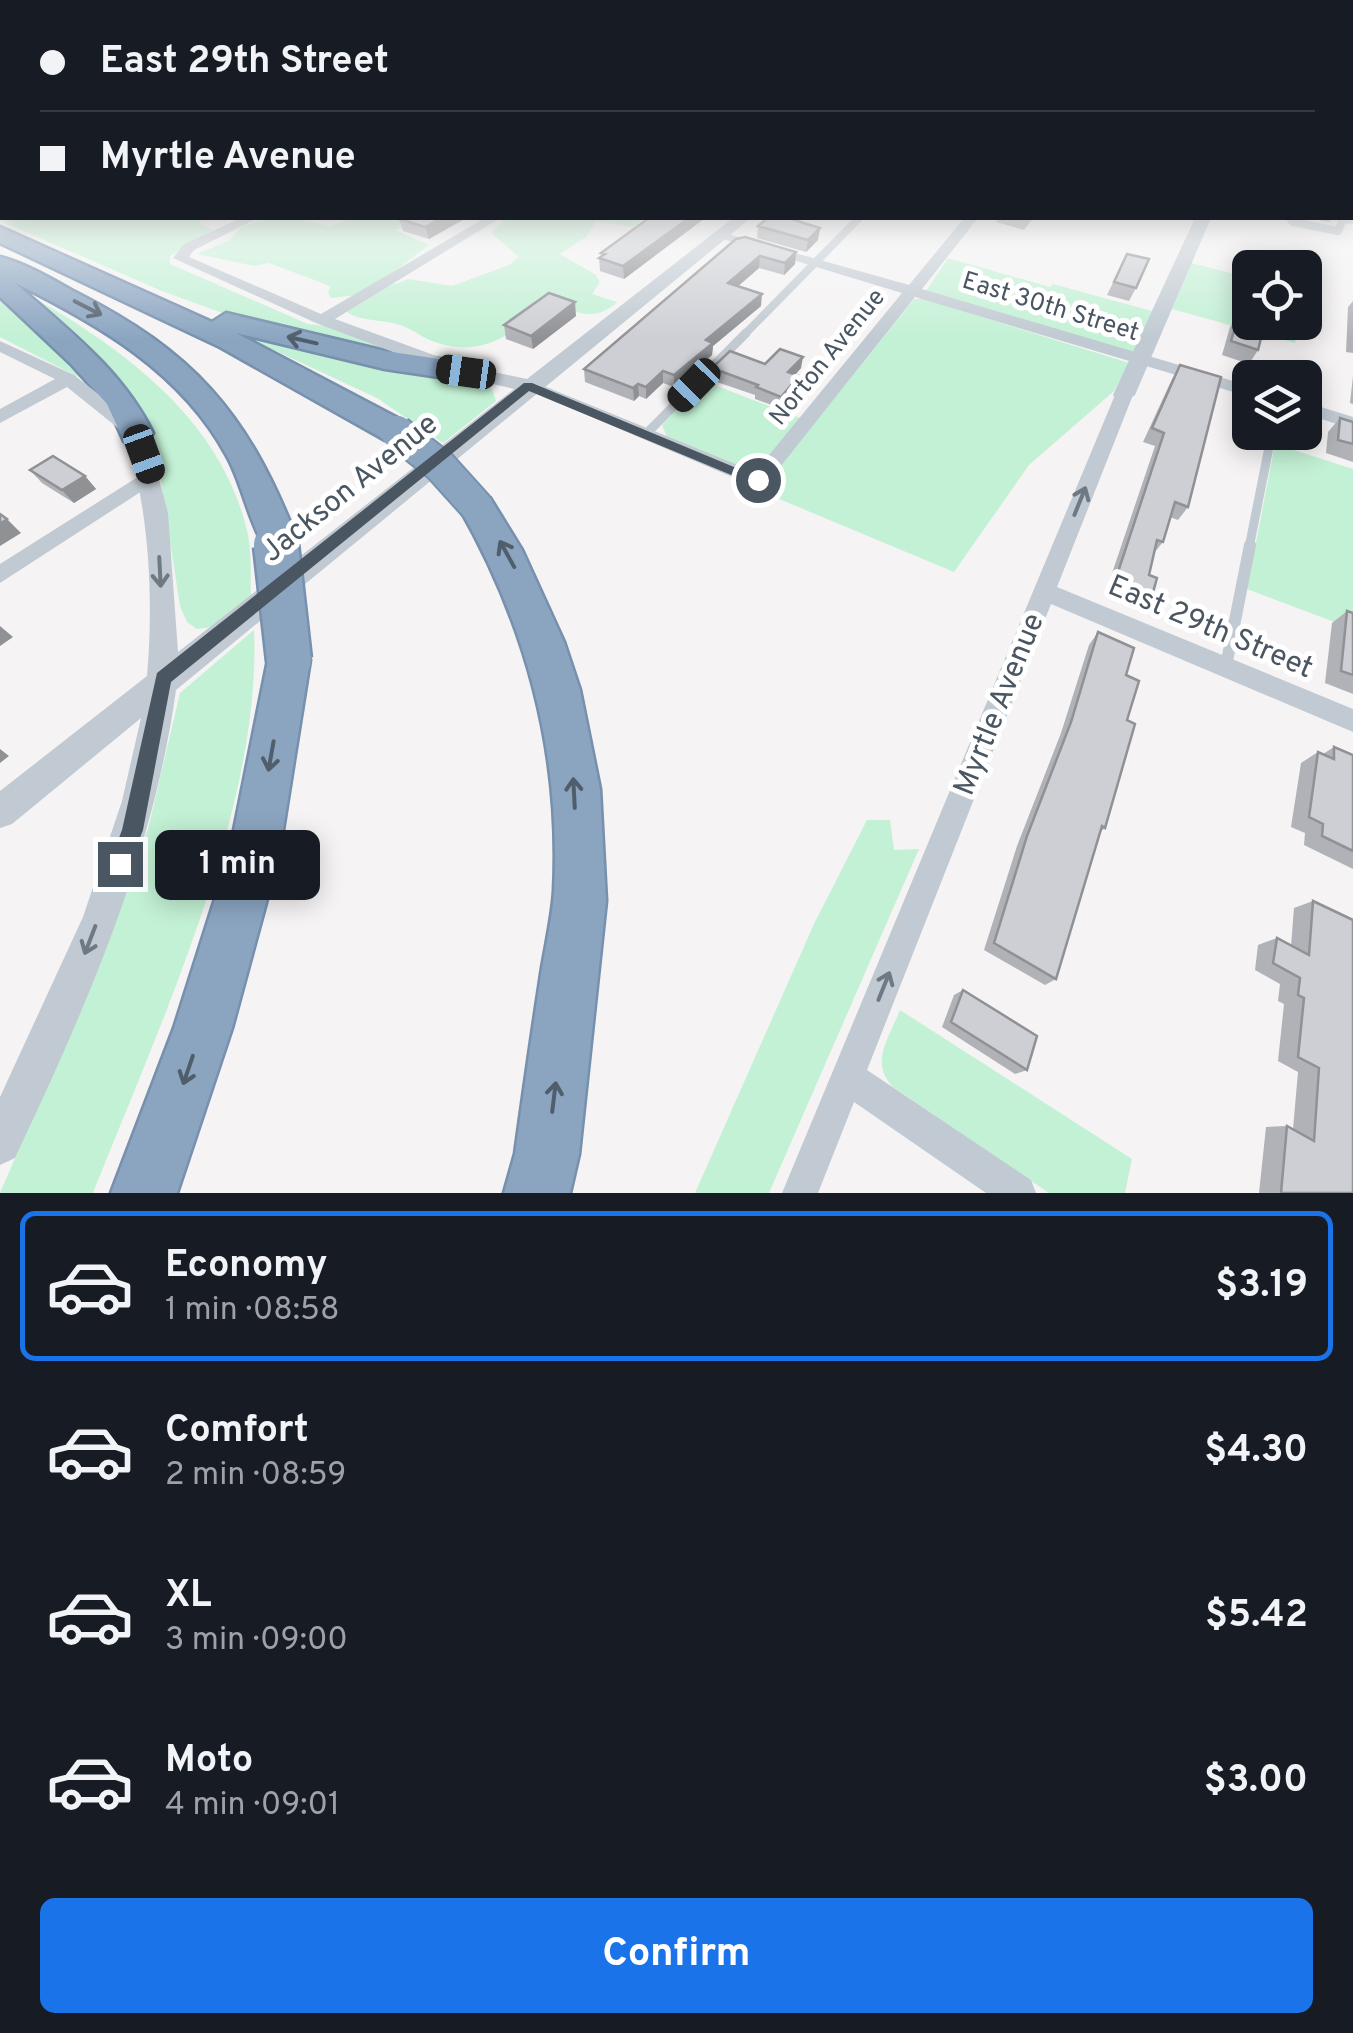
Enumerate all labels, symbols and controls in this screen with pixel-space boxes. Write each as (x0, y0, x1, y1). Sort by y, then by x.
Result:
text: East 29th Street (100, 38, 389, 87)
text: Myrtle Avenue (100, 134, 356, 183)
map controls (1232, 250, 1322, 450)
button: locate (1232, 250, 1322, 340)
street label: East 30th Street (958, 266, 1142, 350)
street label: Norton Avenue (763, 283, 893, 433)
one-way arrow (72, 299, 102, 318)
one-way arrow (287, 330, 319, 349)
car (434, 353, 498, 391)
car (662, 353, 726, 417)
button: layers (1232, 360, 1322, 450)
street label: Jackson Avenue (255, 406, 446, 571)
car (120, 421, 168, 487)
route start (736, 458, 781, 503)
one-way arrow (1073, 486, 1091, 517)
one-way arrow (497, 541, 517, 569)
one-way arrow (151, 555, 170, 588)
street label: East 29th Street (1102, 568, 1318, 688)
street label: Myrtle Avenue (947, 608, 1054, 801)
one-way arrow (261, 739, 280, 771)
one-way arrow (564, 778, 583, 810)
callout: 1 min (155, 829, 320, 899)
route end (98, 842, 143, 887)
text: 1 min (199, 845, 276, 885)
one-way arrow (80, 924, 98, 955)
one-way arrow (877, 971, 895, 1002)
one-way arrow (178, 1053, 196, 1084)
one-way arrow (545, 1082, 564, 1114)
icon: car (45, 1241, 135, 1331)
text: Economy (165, 1242, 327, 1291)
text: $3.19 (1215, 1262, 1308, 1311)
text: 1 min · 08:58 (165, 1291, 339, 1331)
icon: car (45, 1406, 135, 1496)
text: Comfort (165, 1407, 309, 1456)
text: $4.30 (1204, 1427, 1308, 1476)
text: 2 min · 08:59 (165, 1456, 346, 1496)
icon: car (45, 1571, 135, 1661)
text: XL (165, 1572, 212, 1621)
text: $5.42 (1205, 1592, 1308, 1641)
text: 3 min · 09:00 (165, 1621, 348, 1661)
icon: car (45, 1736, 135, 1826)
text: Moto (165, 1737, 253, 1786)
text: $3.00 (1204, 1757, 1308, 1806)
text: 4 min · 09:01 (165, 1786, 340, 1826)
button: Confirm (40, 1898, 1313, 2013)

